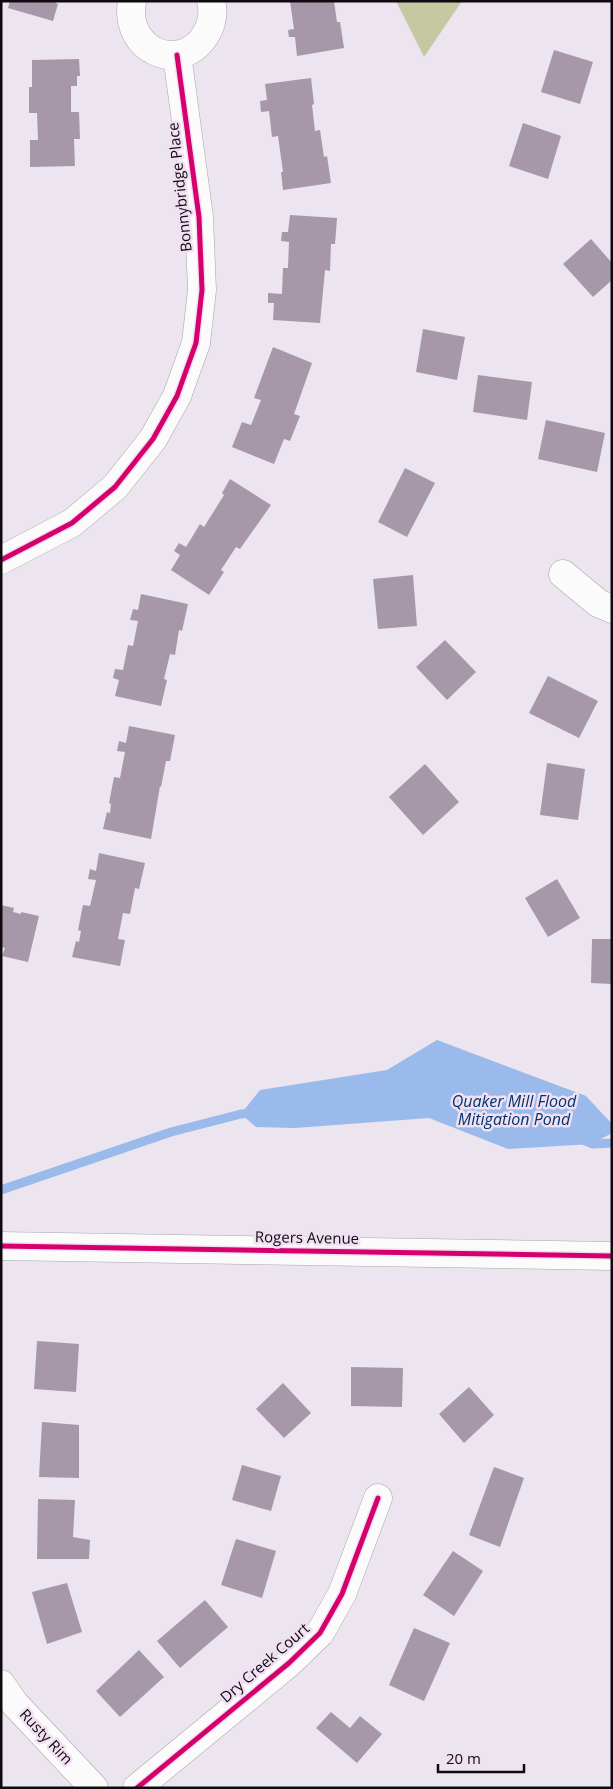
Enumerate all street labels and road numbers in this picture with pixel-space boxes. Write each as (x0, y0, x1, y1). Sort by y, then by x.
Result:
street label: Bonnybridge Place (162, 121, 196, 253)
street label: Rogers Avenue (255, 1226, 359, 1248)
street label: Dry Creek Court (216, 1618, 313, 1706)
street label: Rusty Rim (16, 1704, 78, 1768)

